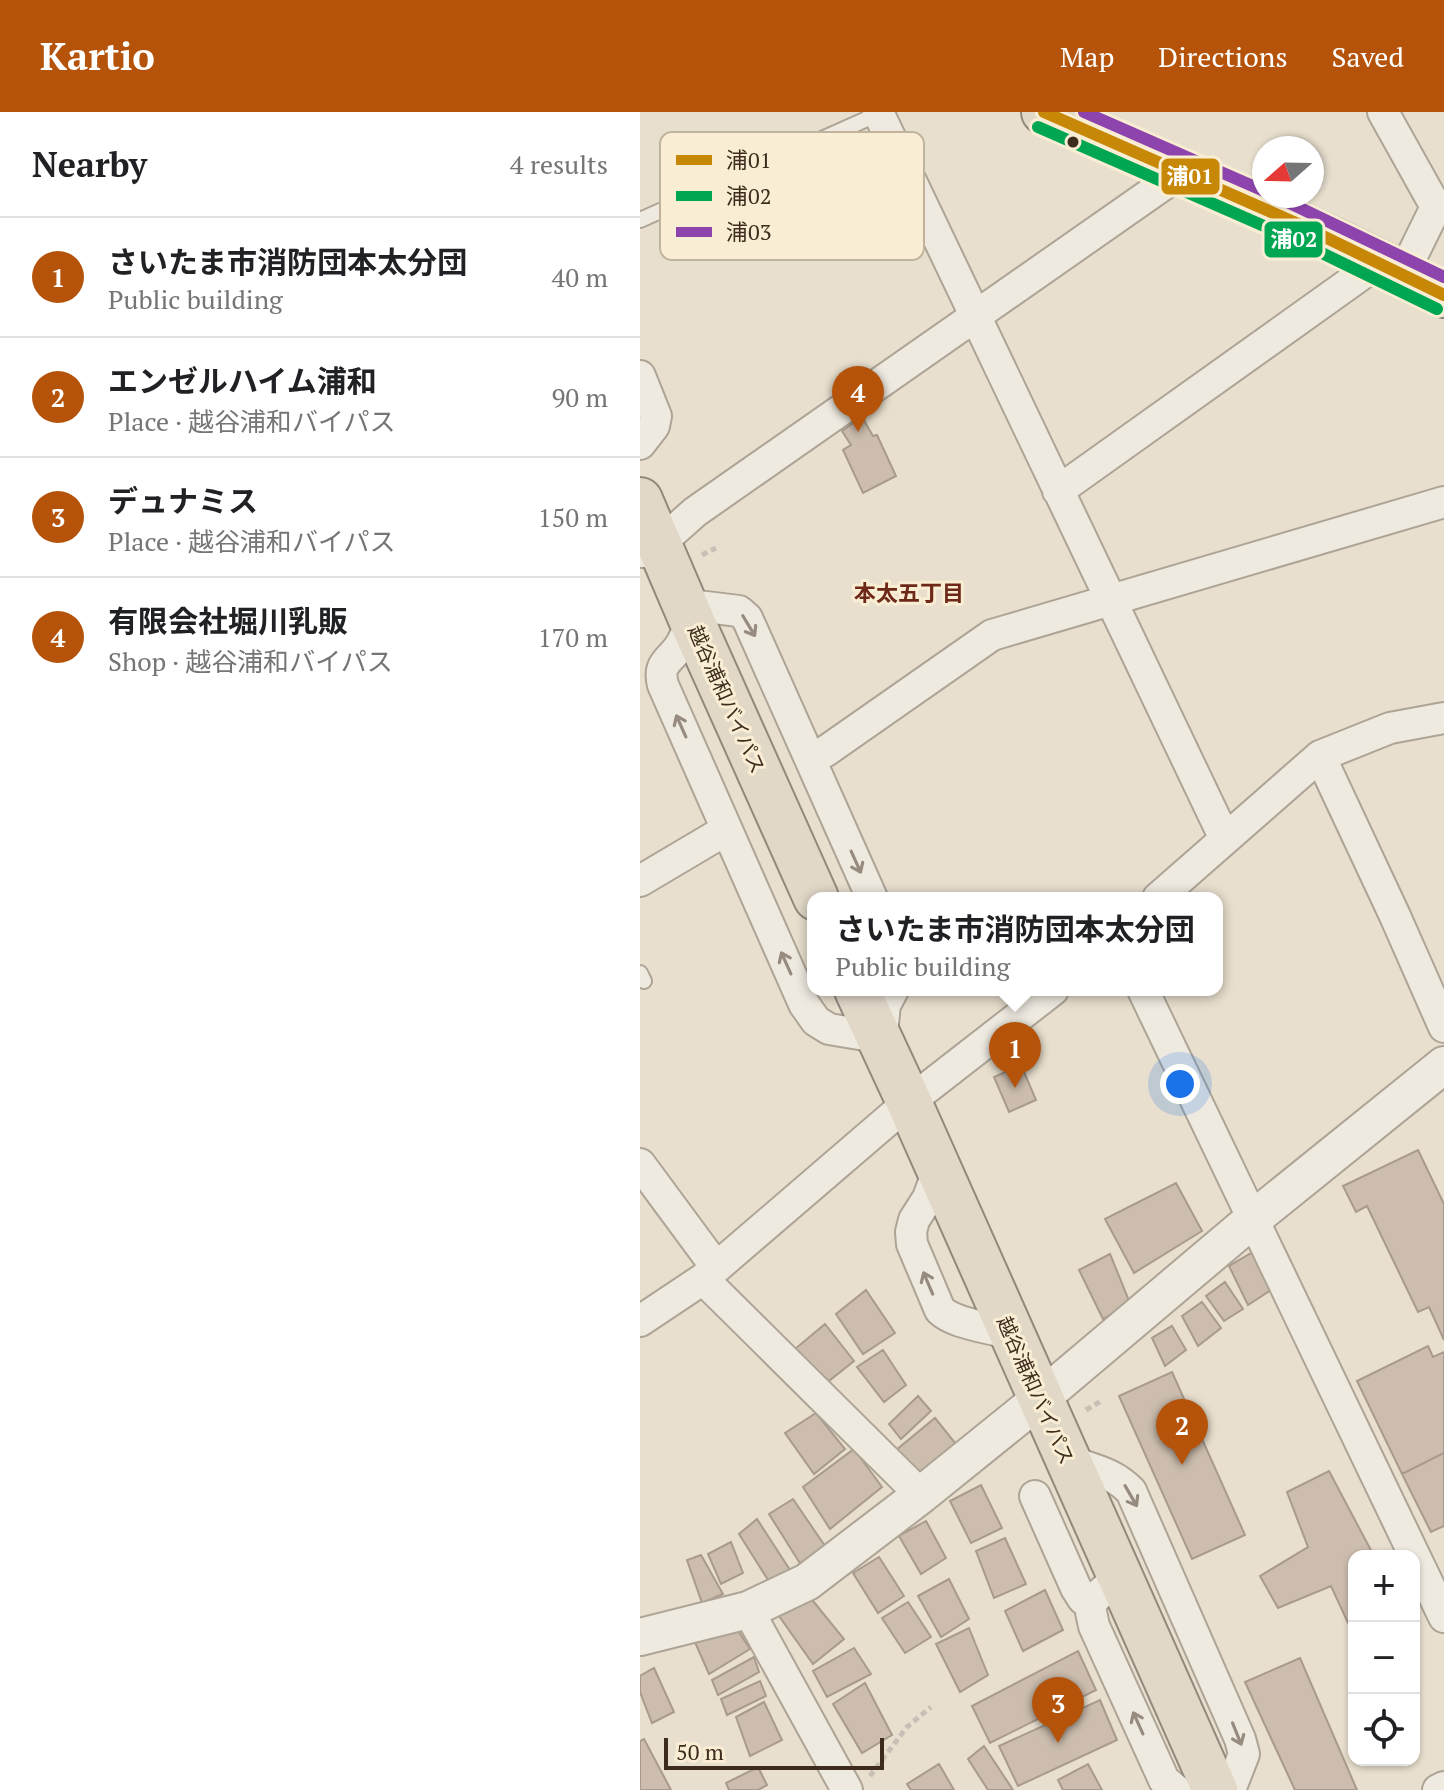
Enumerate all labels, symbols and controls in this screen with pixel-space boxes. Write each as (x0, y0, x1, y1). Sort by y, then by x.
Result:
text: Kartio (40, 31, 155, 81)
text: Map (1060, 38, 1114, 75)
text: Directions (1158, 38, 1288, 75)
text: Saved (1332, 38, 1404, 75)
legend (660, 132, 924, 260)
unlabelled marker (1065, 134, 1081, 150)
north arrow (1252, 136, 1324, 208)
text: Nearby (32, 142, 147, 187)
text: 浦01 (726, 145, 771, 174)
text: 4 results (510, 147, 608, 181)
line badge: 浦01 (1160, 157, 1221, 196)
text: 浦01 (1167, 161, 1213, 190)
text: 浦02 (726, 181, 771, 210)
text: 浦03 (726, 217, 771, 246)
line badge: 浦02 (1263, 220, 1324, 259)
text: 浦02 (1271, 224, 1317, 253)
text: さいたま市消防団本太分団 (108, 242, 467, 282)
text: 1 (51, 260, 65, 294)
text: 40 m (552, 260, 608, 294)
text: Public building (108, 282, 283, 316)
text: エンゼルハイム浦和 (108, 361, 377, 401)
pin: 4 (832, 366, 884, 432)
text: 2 (51, 380, 65, 414)
text: 90 m (552, 380, 608, 414)
text: Place · 越谷浦和バイパス (108, 404, 396, 438)
text: デュナミス (108, 481, 258, 521)
text: 3 (51, 500, 65, 534)
text: 150 m (538, 500, 608, 534)
text: Place · 越谷浦和バイパス (108, 524, 396, 558)
district label: 本太五丁目 (854, 578, 964, 607)
text: 有限会社堀川乳販 (108, 601, 348, 641)
one-way arrow (741, 614, 757, 637)
text: 4 (51, 620, 65, 654)
text: 170 m (538, 620, 608, 654)
street label: 越谷浦和バイパス (682, 621, 772, 777)
text: Shop · 越谷浦和バイパス (108, 644, 393, 678)
one-way arrow (672, 714, 687, 738)
one-way arrow (850, 849, 865, 874)
popup (807, 892, 1223, 996)
text: さいたま市消防団本太分団 (835, 909, 1195, 949)
text: Public building (835, 949, 1010, 983)
one-way arrow (778, 951, 793, 975)
pin: 1 (989, 1022, 1041, 1088)
your location (1160, 1064, 1200, 1104)
one-way arrow (920, 1272, 935, 1296)
street label: 越谷浦和バイパス (991, 1312, 1081, 1468)
pin: 2 (1156, 1399, 1208, 1465)
one-way arrow (1123, 1484, 1139, 1507)
map controls (1348, 1550, 1420, 1766)
button: + (1348, 1550, 1420, 1622)
button: − (1348, 1622, 1420, 1694)
pin: 3 (1032, 1677, 1084, 1743)
button: locate (1348, 1694, 1420, 1766)
one-way arrow (1130, 1711, 1145, 1735)
one-way arrow (1231, 1721, 1245, 1745)
scale bar (664, 1734, 884, 1770)
text: 50 m (676, 1737, 724, 1766)

